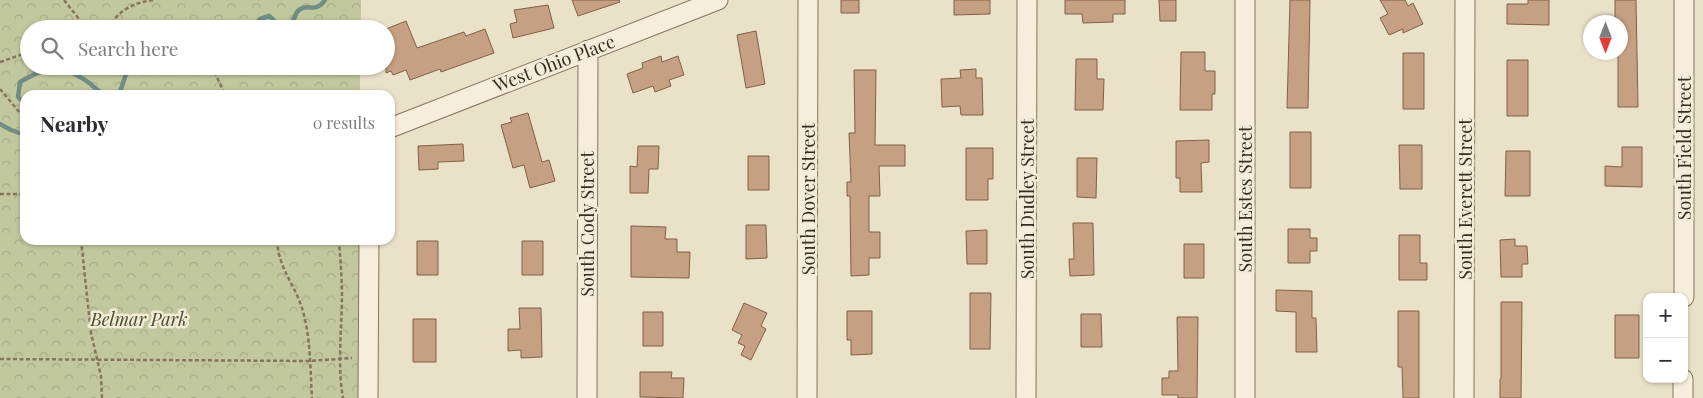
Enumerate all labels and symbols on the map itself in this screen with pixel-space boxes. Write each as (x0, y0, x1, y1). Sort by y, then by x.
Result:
north arrow (1583, 15, 1628, 60)
street label: West Ohio Place (489, 29, 618, 98)
street label: South Field Street (1672, 75, 1696, 220)
street label: South Dudley Street (1015, 118, 1039, 279)
street label: South Everett Street (1453, 118, 1477, 280)
street label: South Dover Street (796, 122, 820, 275)
street label: South Estes Street (1233, 125, 1257, 272)
street label: South Cody Street (575, 151, 599, 297)
park label: Belmar Park (89, 307, 188, 331)

